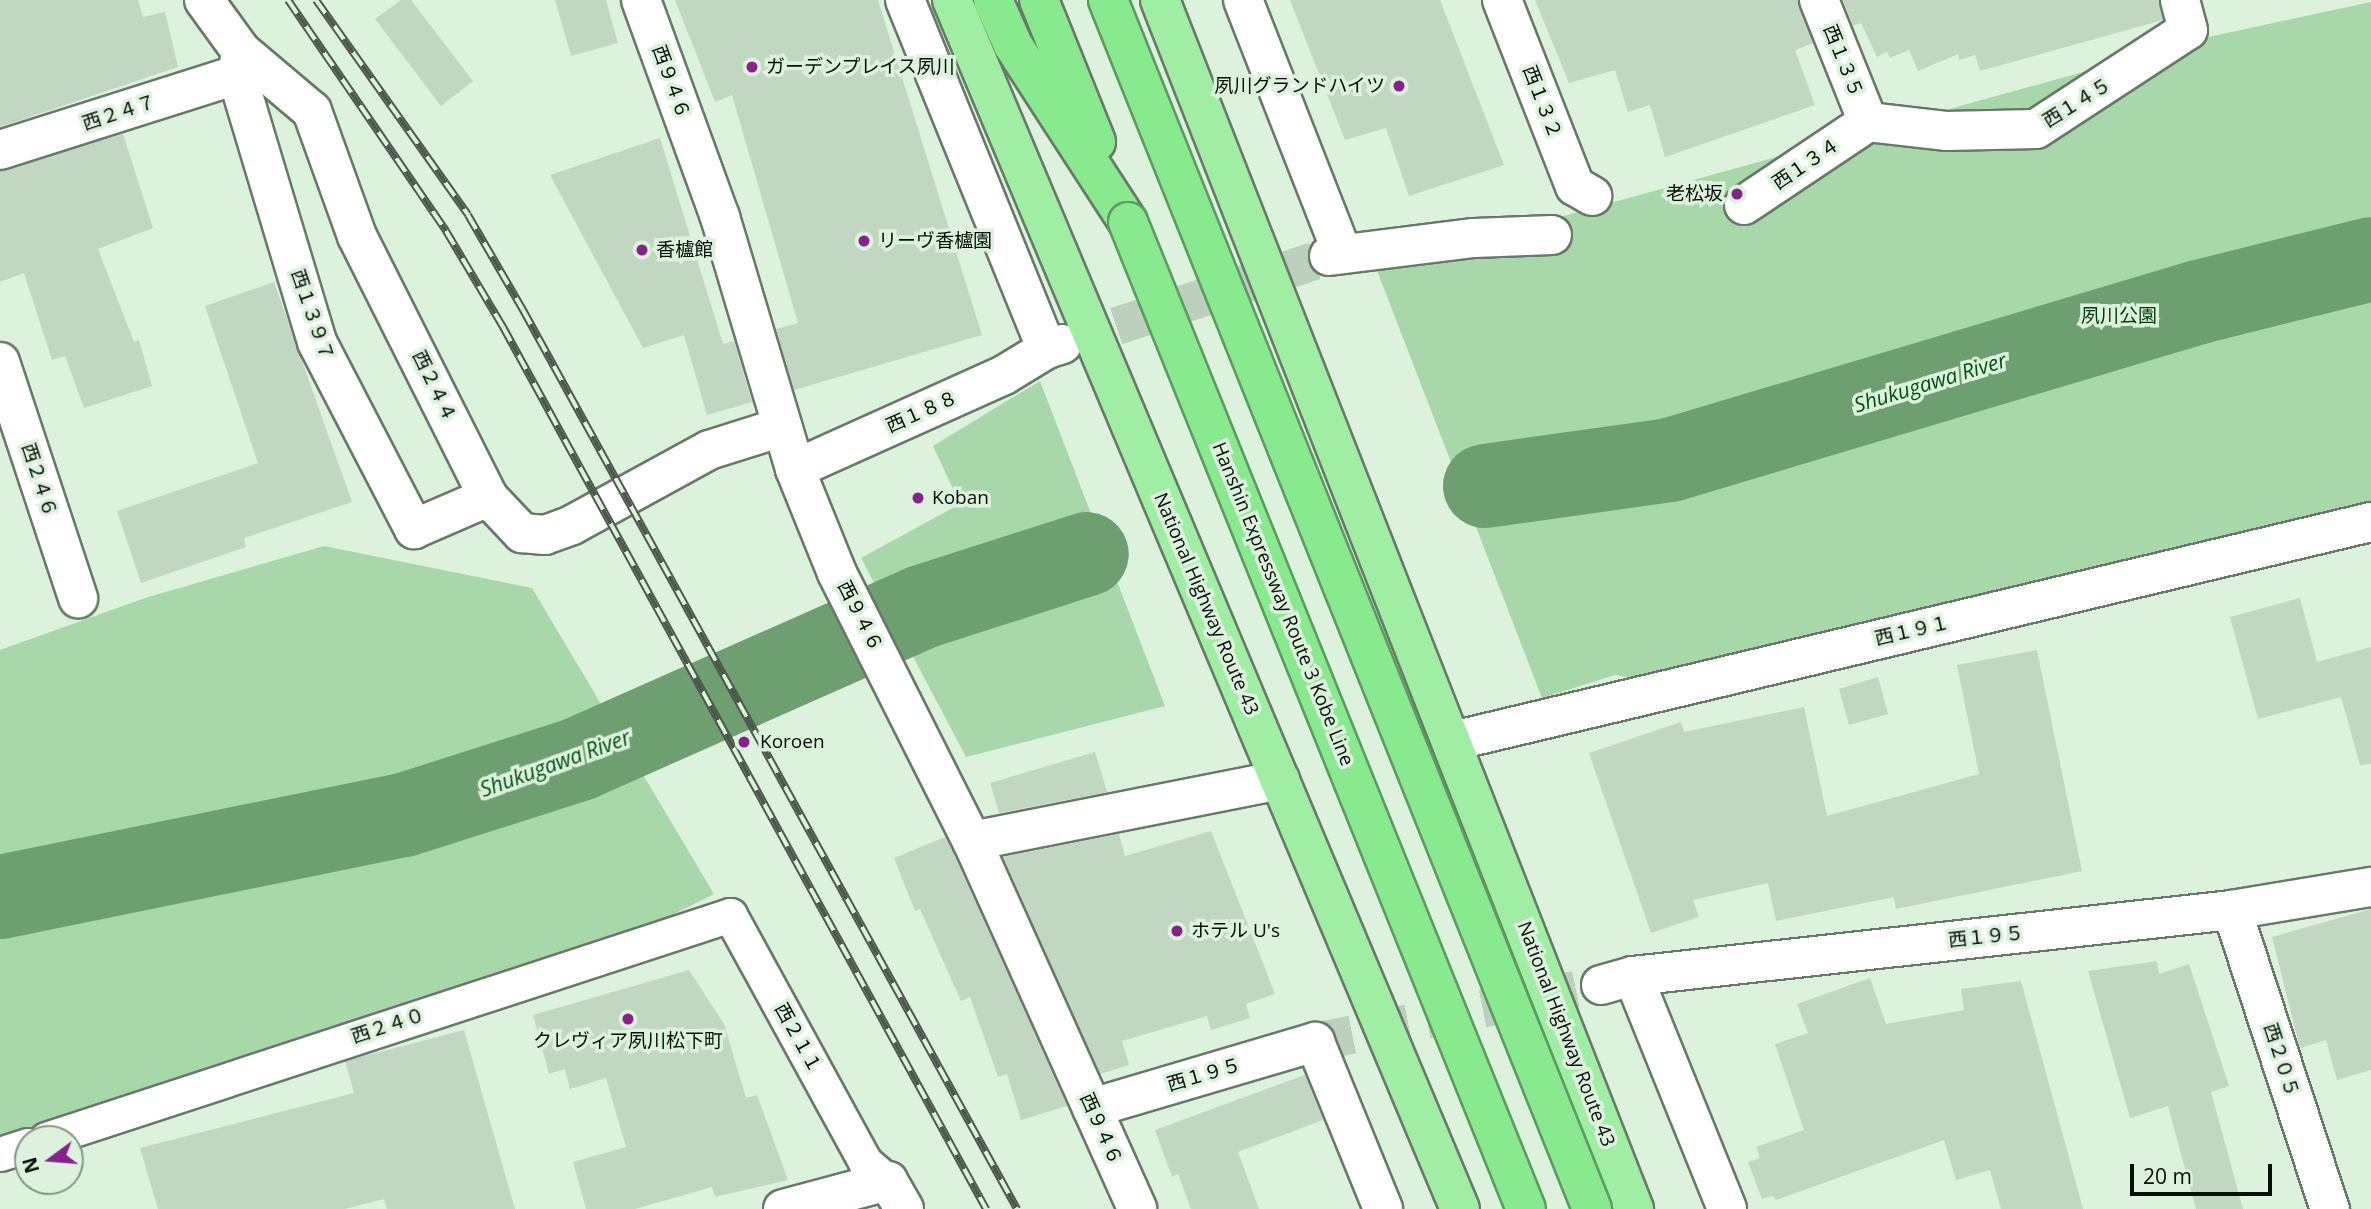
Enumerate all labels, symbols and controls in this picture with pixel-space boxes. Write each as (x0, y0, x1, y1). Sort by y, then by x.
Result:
street label: 西１３５ (1818, 21, 1868, 101)
street label: 西９４６ (647, 42, 695, 122)
place label: ガーデンプレイス夙川 (766, 56, 956, 78)
marker: ガーデンプレイス夙川 (744, 59, 760, 75)
street label: 西１３２ (1518, 62, 1566, 142)
street label: 西１４５ (2039, 73, 2115, 133)
place label: 夙川グランドハイツ (1214, 75, 1385, 97)
marker: 夙川グランドハイツ (1391, 78, 1407, 94)
street label: 西２４７ (79, 90, 159, 136)
street label: 西１３４ (1768, 133, 1844, 195)
place label: 老松坂 (1666, 183, 1723, 205)
marker: 老松坂 (1729, 186, 1745, 202)
place label: リーヴ香櫨園 (878, 230, 992, 252)
marker: リーヴ香櫨園 (856, 233, 872, 249)
place label: 香櫨館 (656, 239, 713, 261)
marker: 香櫨館 (634, 242, 650, 258)
street label: 西１３９７ (286, 266, 338, 364)
park label: 夙川公園 (2081, 305, 2157, 327)
street label: 西２４４ (407, 347, 461, 425)
water label: Shukugawa River (1851, 347, 2009, 417)
street label: 西１８８ (883, 386, 961, 438)
street label: Hanshin Expressway Route 3 Kobe Line (1207, 439, 1359, 769)
street label: 西２４６ (16, 440, 62, 520)
place label: Koban (932, 487, 989, 509)
street label: National Highway Route 43 (1149, 489, 1263, 719)
marker: Koban (910, 490, 926, 506)
street label: 西９４６ (833, 577, 887, 655)
street label: 西１９１ (1872, 611, 1952, 651)
water label: Shukugawa River (476, 724, 634, 802)
place label: Koroen (760, 731, 825, 753)
marker: Koroen (734, 732, 754, 752)
street label: National Highway Route 43 (1512, 918, 1620, 1150)
place label: ホテル U's (1191, 920, 1280, 942)
street label: 西１９５ (1947, 922, 2025, 952)
marker: ホテル U's (1169, 923, 1185, 939)
street label: 西２１１ (770, 999, 826, 1077)
street label: 西２４０ (348, 1003, 428, 1049)
marker: クレヴィア夙川松下町 (620, 1011, 636, 1027)
street label: 西２０５ (2258, 1020, 2304, 1100)
place label: クレヴィア夙川松下町 (533, 1030, 723, 1052)
street label: 西１９５ (1164, 1054, 1244, 1096)
street label: 西９４６ (1075, 1090, 1127, 1168)
north arrow (14, 1125, 84, 1195)
scale bar (2133, 1150, 2275, 1194)
text: N (16, 1154, 45, 1176)
text: 20 m (2143, 1162, 2192, 1190)

